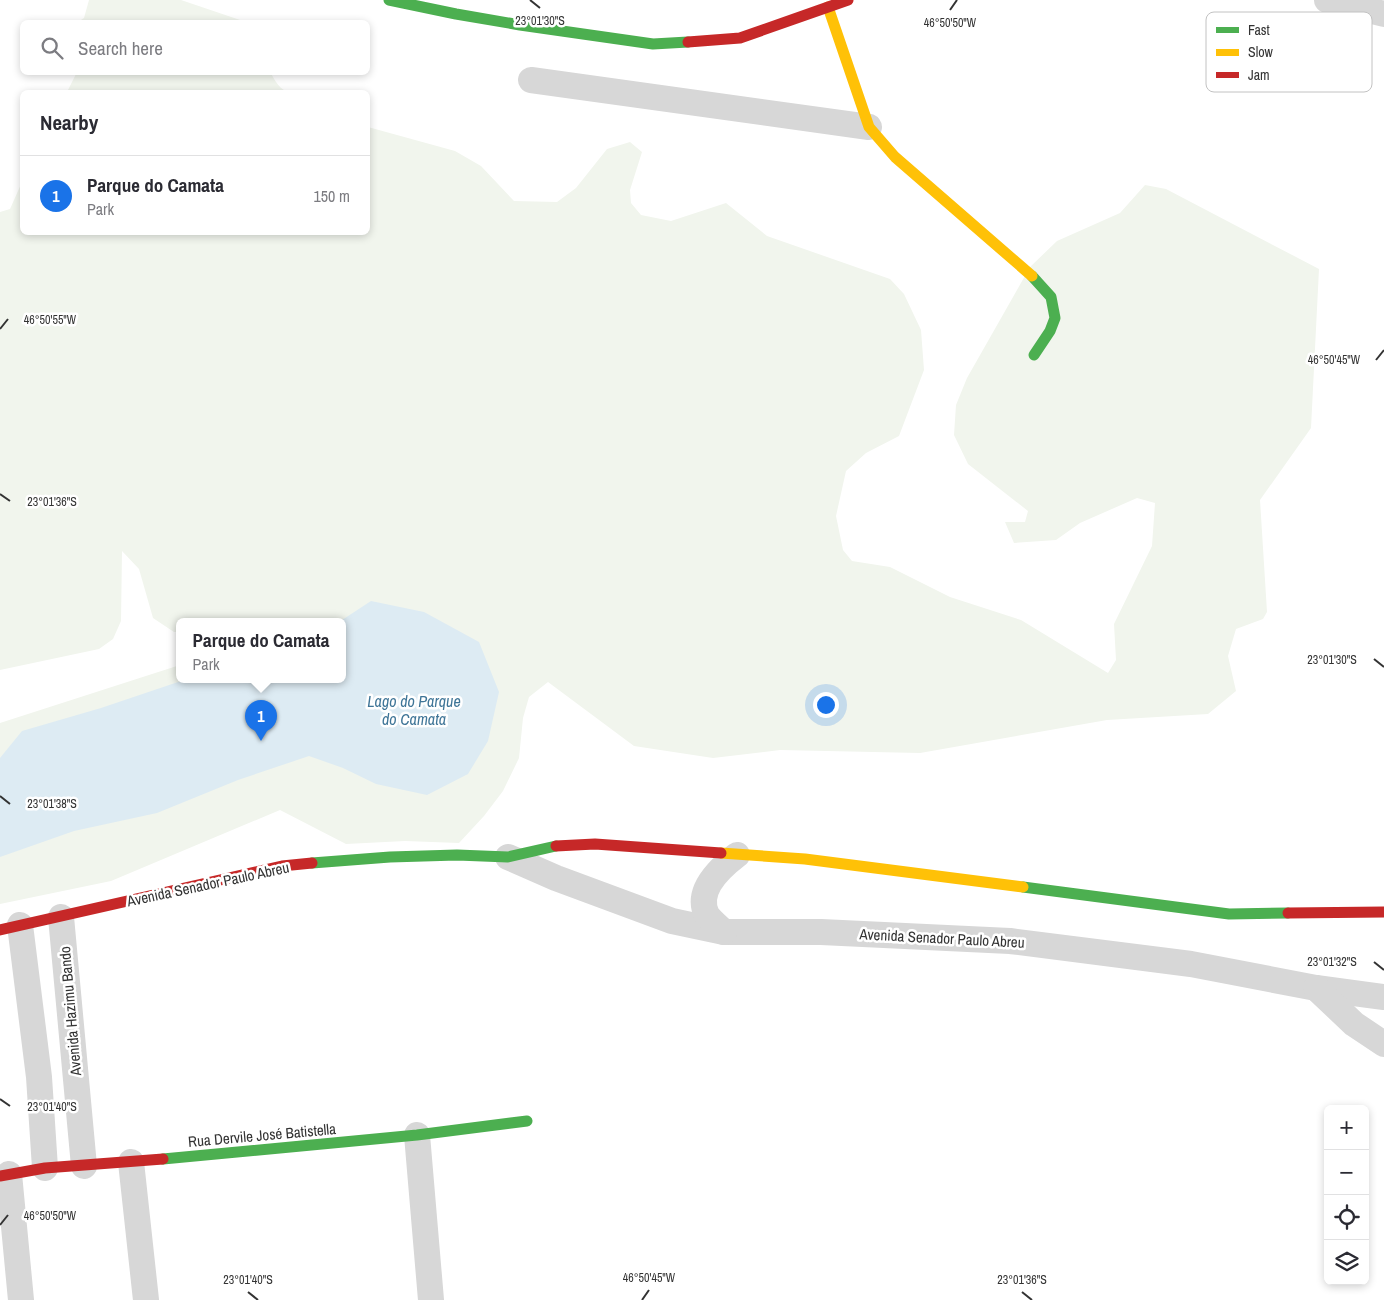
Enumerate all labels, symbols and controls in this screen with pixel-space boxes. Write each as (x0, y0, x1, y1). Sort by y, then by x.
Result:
legend (1206, 12, 1372, 92)
text: 23°01'30"S (515, 13, 565, 29)
text: 46°50'50"W (924, 15, 977, 31)
search box (20, 20, 370, 75)
text: Fast (1248, 21, 1270, 39)
icon: search (38, 34, 66, 62)
text: Search here (78, 35, 163, 61)
text: Slow (1248, 43, 1274, 61)
text: Jam (1248, 66, 1270, 84)
text: Nearby (40, 108, 98, 137)
text: Parque do Camata (87, 172, 224, 198)
text: 1 (52, 185, 60, 207)
text: 150 m (314, 185, 350, 207)
text: Park (87, 198, 114, 220)
text: 46°50'55"W (24, 312, 77, 328)
text: 46°50'45"W (1308, 352, 1361, 368)
text: 23°01'36"S (27, 494, 77, 510)
popup (176, 618, 346, 683)
text: Parque do Camata (193, 627, 329, 653)
text: 23°01'30"S (1307, 652, 1357, 668)
text: Park (193, 653, 220, 675)
water label: Lago do Parque do Camata (367, 690, 461, 730)
your location (813, 692, 839, 718)
pin: 1 (245, 700, 277, 741)
text: 23°01'38"S (27, 796, 77, 812)
street label: Avenida Senador Paulo Abreu (124, 857, 291, 912)
street label: Avenida Senador Paulo Abreu (858, 923, 1025, 953)
street label: Avenida Hazimu Bando (54, 945, 86, 1078)
text: 23°01'32"S (1307, 954, 1357, 970)
text: 23°01'40"S (27, 1099, 77, 1115)
map controls (1324, 1105, 1369, 1285)
button: + (1324, 1105, 1369, 1150)
street label: Rua Dervile José Batistella (187, 1118, 337, 1152)
button: − (1324, 1150, 1369, 1195)
button: locate (1324, 1195, 1369, 1240)
text: 46°50'50"W (24, 1208, 77, 1224)
button: layers (1324, 1240, 1369, 1285)
text: 46°50'45"W (623, 1270, 676, 1286)
text: 23°01'40"S (223, 1272, 273, 1288)
text: 23°01'36"S (997, 1272, 1047, 1288)

